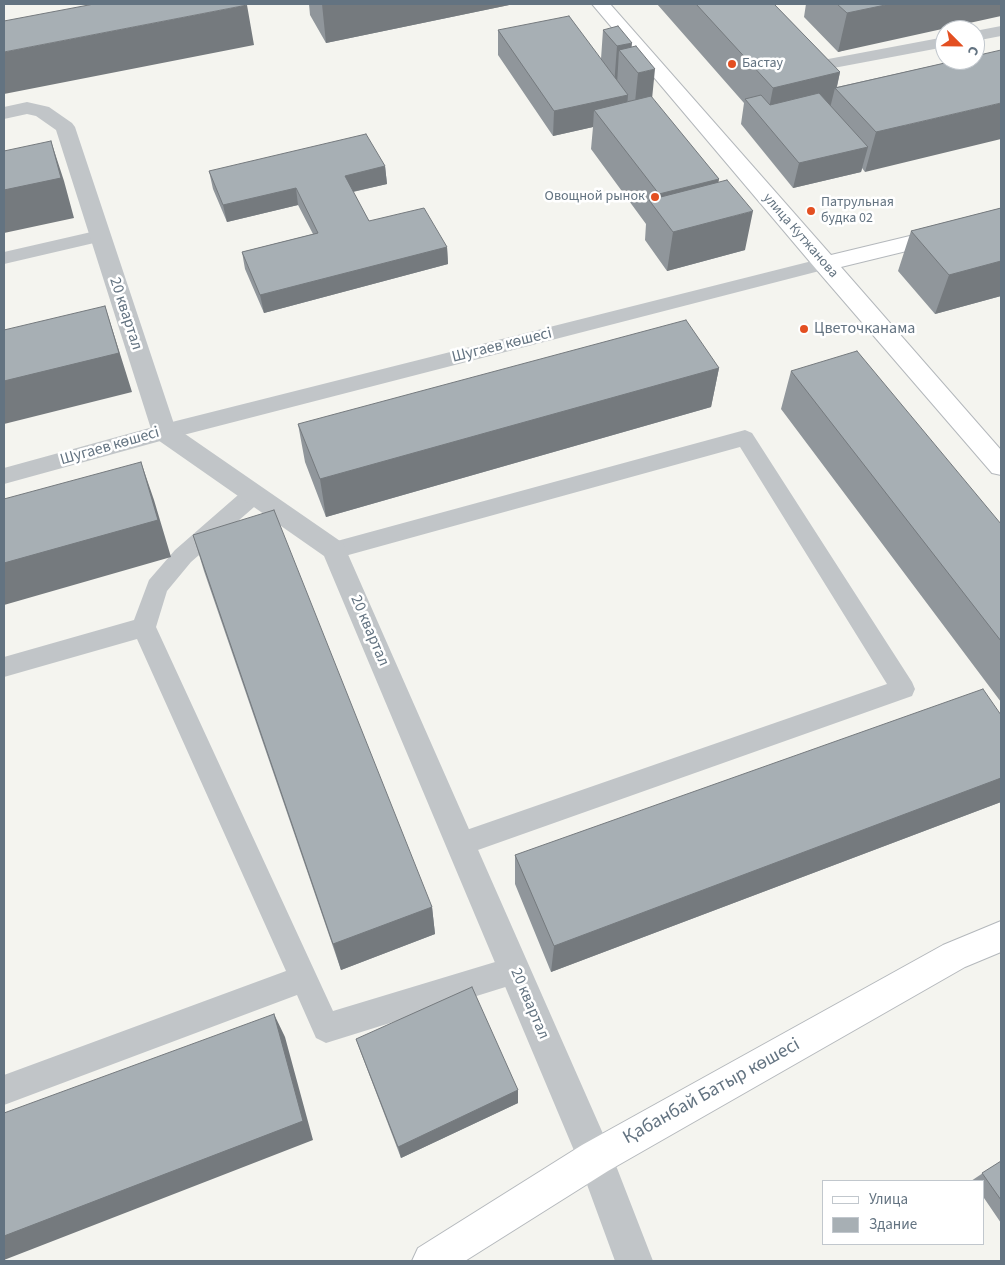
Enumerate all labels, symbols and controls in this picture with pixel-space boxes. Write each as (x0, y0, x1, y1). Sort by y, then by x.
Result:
north arrow (935, 20, 985, 70)
text: С (962, 43, 984, 58)
place label: Бастау (742, 56, 783, 72)
marker: Бастау (726, 58, 738, 70)
place label: Овощной рынок (545, 189, 645, 205)
street label: улица Кутжанова (759, 190, 841, 282)
marker: Овощной рынок (649, 191, 661, 203)
place label: Патрульная будка 02 (821, 195, 894, 228)
marker: Патрульная будка 02 (805, 205, 817, 217)
street label: 20 квартал (104, 275, 146, 353)
place label: Цветочканама (814, 319, 915, 339)
marker: Цветочканама (798, 323, 810, 335)
street label: Шугаев көшесі (450, 324, 554, 368)
street label: Шугаев көшесі (58, 424, 162, 470)
street label: 20 квартал (345, 593, 393, 669)
street label: 20 квартал (505, 966, 553, 1042)
street label: Қабанбай Батыр көшесі (620, 1034, 804, 1150)
legend (822, 1180, 985, 1245)
text: Улица (869, 1189, 908, 1210)
text: Здание (869, 1214, 917, 1235)

